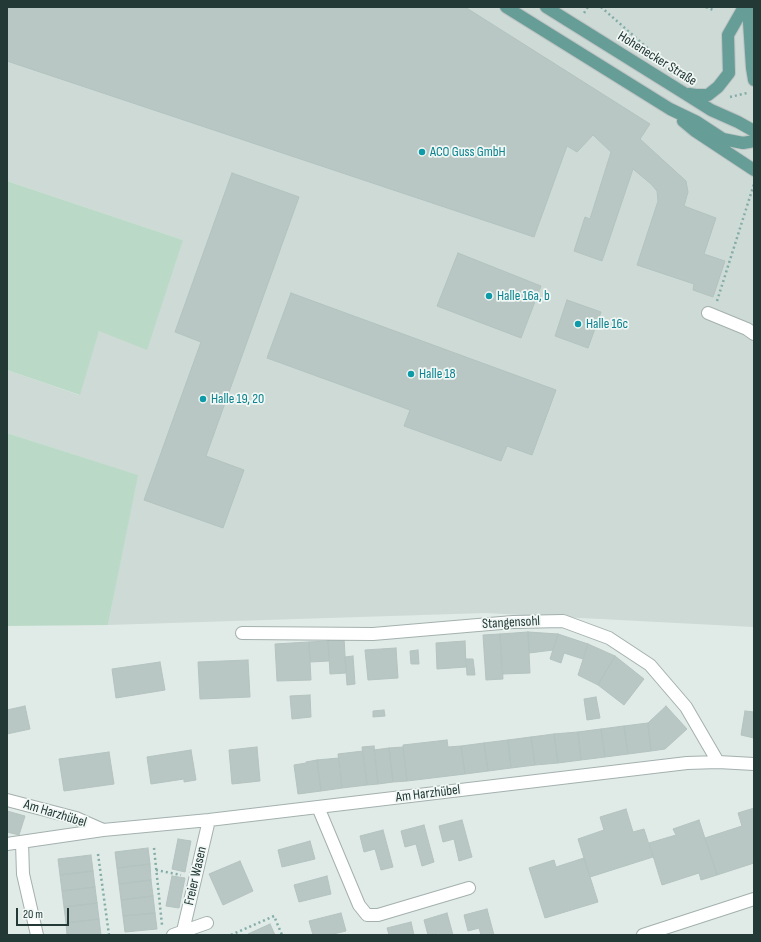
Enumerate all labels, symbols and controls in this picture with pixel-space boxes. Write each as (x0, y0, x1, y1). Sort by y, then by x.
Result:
street label: Hohenecker Straße (615, 28, 699, 90)
place label: ACO Guss GmbH (430, 144, 506, 160)
marker: ACO Guss GmbH (417, 147, 427, 157)
place label: Halle 16a, b (497, 288, 550, 304)
marker: Halle 16a, b (484, 291, 494, 301)
place label: Halle 16c (586, 316, 628, 332)
marker: Halle 16c (573, 319, 583, 329)
place label: Halle 18 (419, 366, 456, 382)
marker: Halle 18 (406, 369, 416, 379)
place label: Halle 19, 20 (211, 391, 264, 407)
marker: Halle 19, 20 (198, 394, 208, 404)
street label: Stangensohl (482, 613, 540, 633)
street label: Am Harzhübel (395, 782, 461, 806)
street label: Am Harzhübel (22, 796, 88, 832)
street label: Freier Wasen (181, 845, 211, 907)
scale bar (18, 900, 71, 926)
text: 20 m (23, 907, 43, 922)

